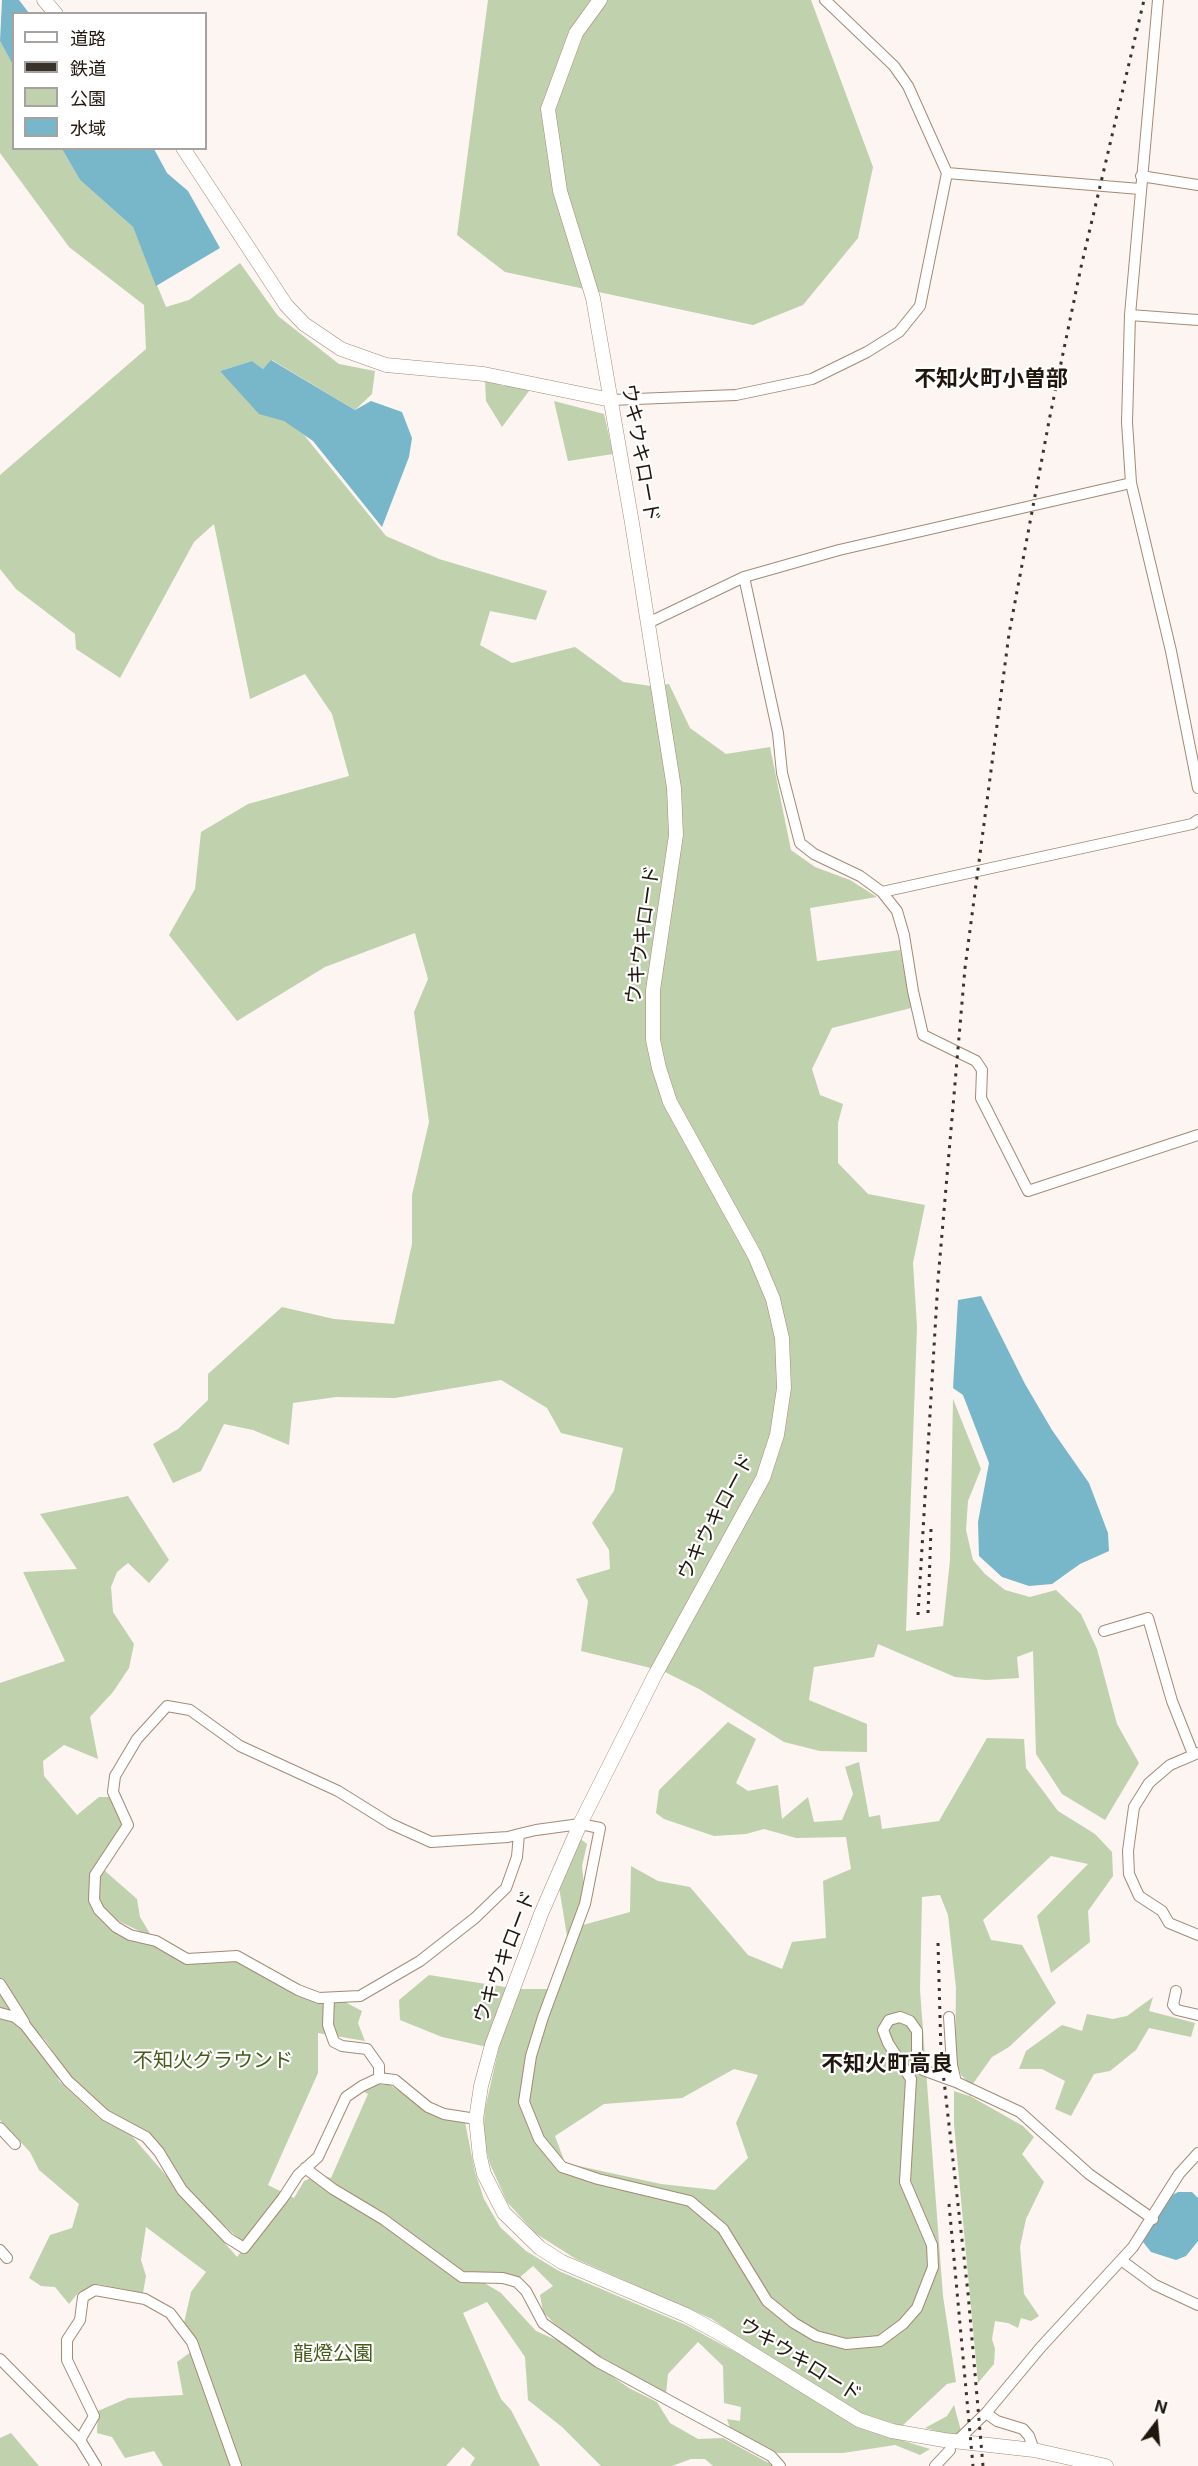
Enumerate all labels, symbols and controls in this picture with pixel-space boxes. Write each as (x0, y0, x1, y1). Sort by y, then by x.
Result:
legend (12, 12, 207, 150)
text: 道路 (70, 28, 106, 49)
text: 鉄道 (70, 58, 106, 79)
text: 公園 (70, 88, 106, 109)
text: 水域 (70, 118, 106, 139)
district label: 不知火町小曽部 (914, 366, 1068, 392)
street label: ウキウキロード (616, 382, 664, 524)
street label: ウキウキロード (621, 864, 665, 1006)
street label: ウキウキロード (673, 1450, 759, 1584)
street label: ウキウキロード (469, 1887, 541, 2027)
park label: 不知火グラウンド (133, 2049, 293, 2073)
district label: 不知火町高良 (821, 2051, 953, 2077)
street label: ウキウキロード (734, 2313, 866, 2407)
park label: 龍燈公園 (293, 2342, 373, 2366)
north arrow (1126, 2394, 1186, 2454)
text: N (1152, 2395, 1170, 2418)

